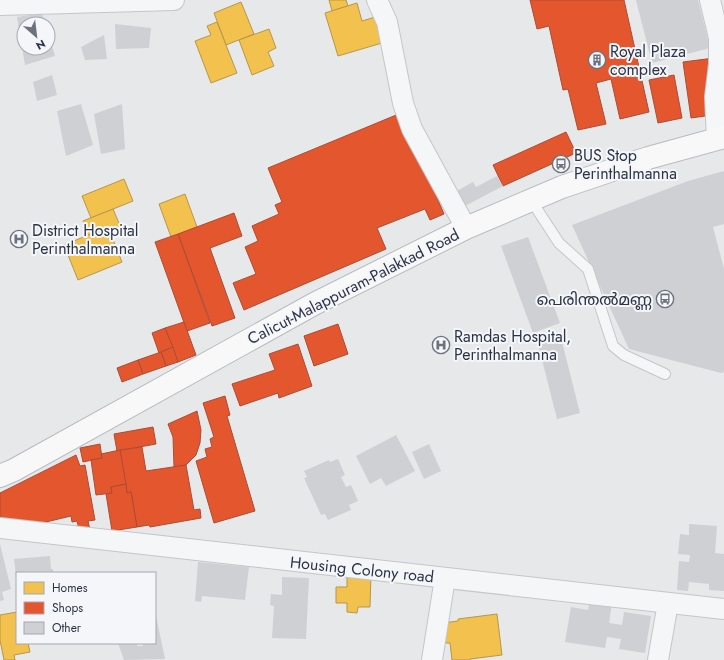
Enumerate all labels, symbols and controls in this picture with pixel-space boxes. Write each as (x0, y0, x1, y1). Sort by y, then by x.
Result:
north arrow (16, 16, 56, 56)
text: N (33, 36, 48, 54)
place label: Royal Plaza complex (610, 40, 686, 81)
building icon: Royal Plaza complex (587, 50, 607, 70)
place label: BUS Stop Perinthalmanna (574, 144, 677, 185)
bus stop icon: BUS Stop Perinthalmanna (551, 154, 571, 174)
place label: District Hospital Perinthalmanna (32, 219, 138, 260)
street label: Calicut-Malappuram-Palakkad Road (243, 223, 463, 350)
hospital icon: District Hospital Perinthalmanna (9, 229, 29, 249)
place label: പെരിന്തൽമണ്ണ (537, 288, 652, 311)
bus stop icon: പെരിന്തൽമണ്ണ (655, 289, 675, 309)
place label: Ramdas Hospital, Perinthalmanna (454, 325, 571, 366)
hospital icon: Ramdas Hospital, Perinthalmanna (431, 335, 451, 355)
street label: Housing Colony road (289, 551, 435, 588)
legend (16, 572, 156, 644)
text: Homes (52, 579, 88, 597)
text: Shops (52, 599, 83, 617)
text: Other (52, 619, 82, 637)

